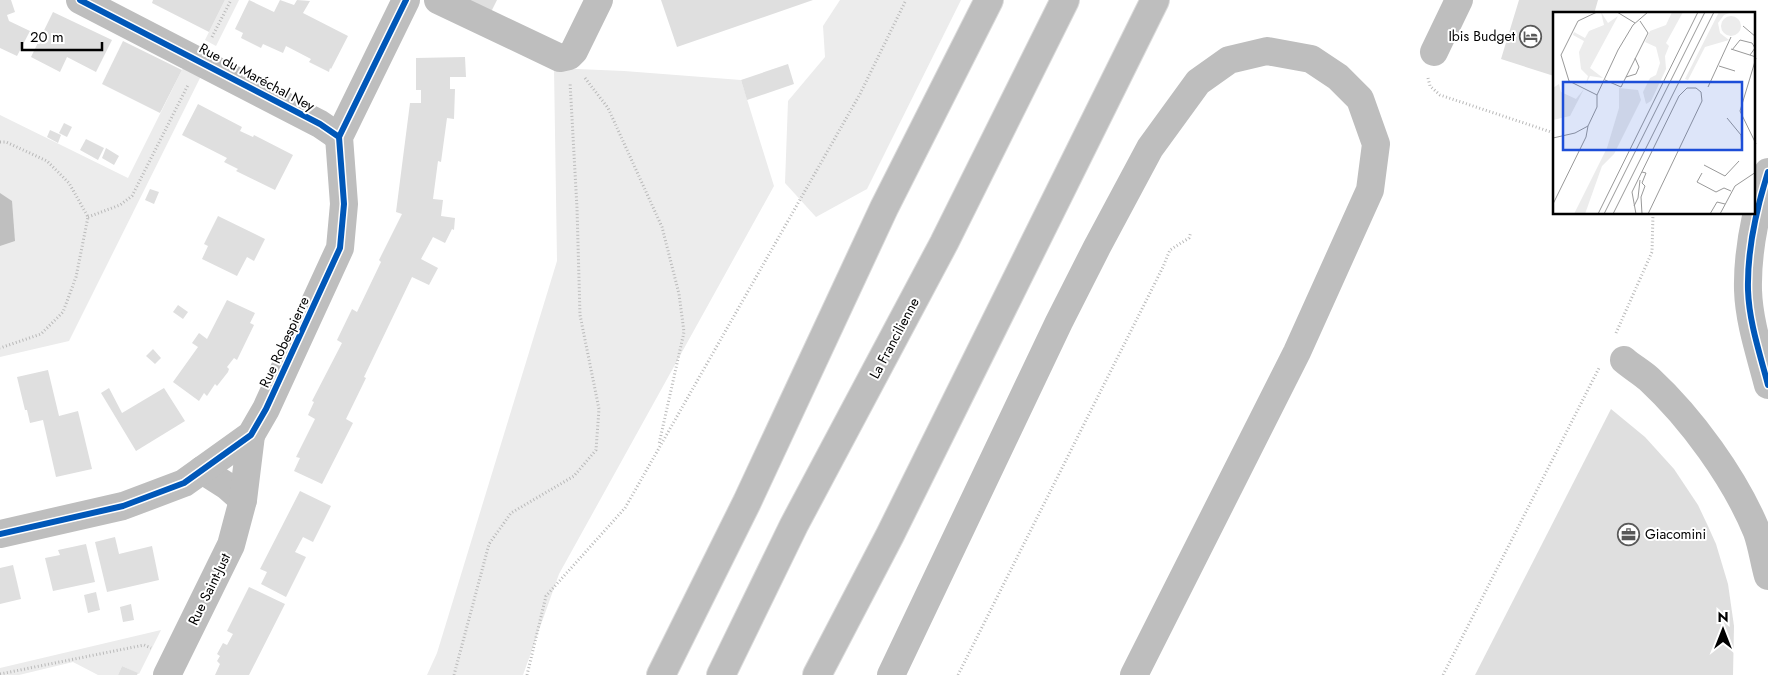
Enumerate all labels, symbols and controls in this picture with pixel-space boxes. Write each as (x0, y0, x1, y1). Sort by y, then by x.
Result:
inset map (1553, 12, 1756, 215)
scale bar (22, 20, 102, 52)
hotel icon: Ibis Budget (1519, 24, 1543, 48)
text: 20 m (30, 26, 64, 48)
place label: Ibis Budget (1448, 26, 1516, 46)
street label: Rue du Maréchal Ney (196, 38, 319, 116)
street label: Rue Robespierre (254, 293, 314, 391)
street label: La Francilienne (864, 294, 924, 382)
office icon: Giacomini (1617, 522, 1641, 546)
place label: Giacomini (1645, 524, 1706, 544)
street label: Rue Saint-Just (183, 549, 235, 628)
north arrow (1698, 605, 1748, 655)
text: N (1717, 607, 1729, 627)

